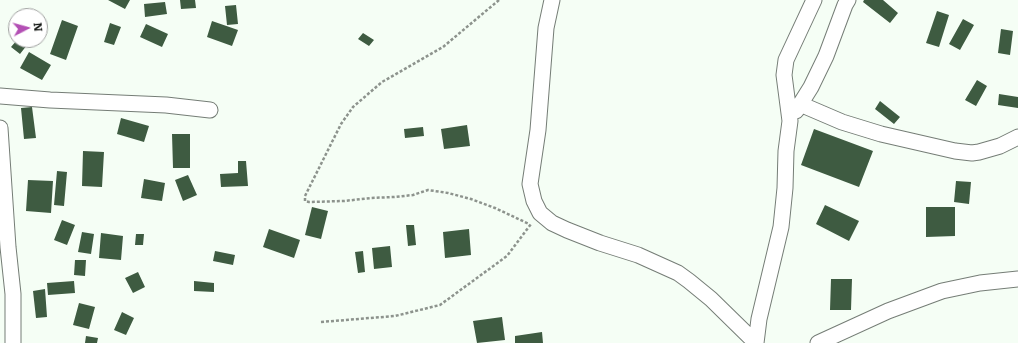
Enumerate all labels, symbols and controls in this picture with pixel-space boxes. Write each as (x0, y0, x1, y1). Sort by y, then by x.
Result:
north arrow (8, 8, 48, 48)
text: N (31, 21, 47, 32)

